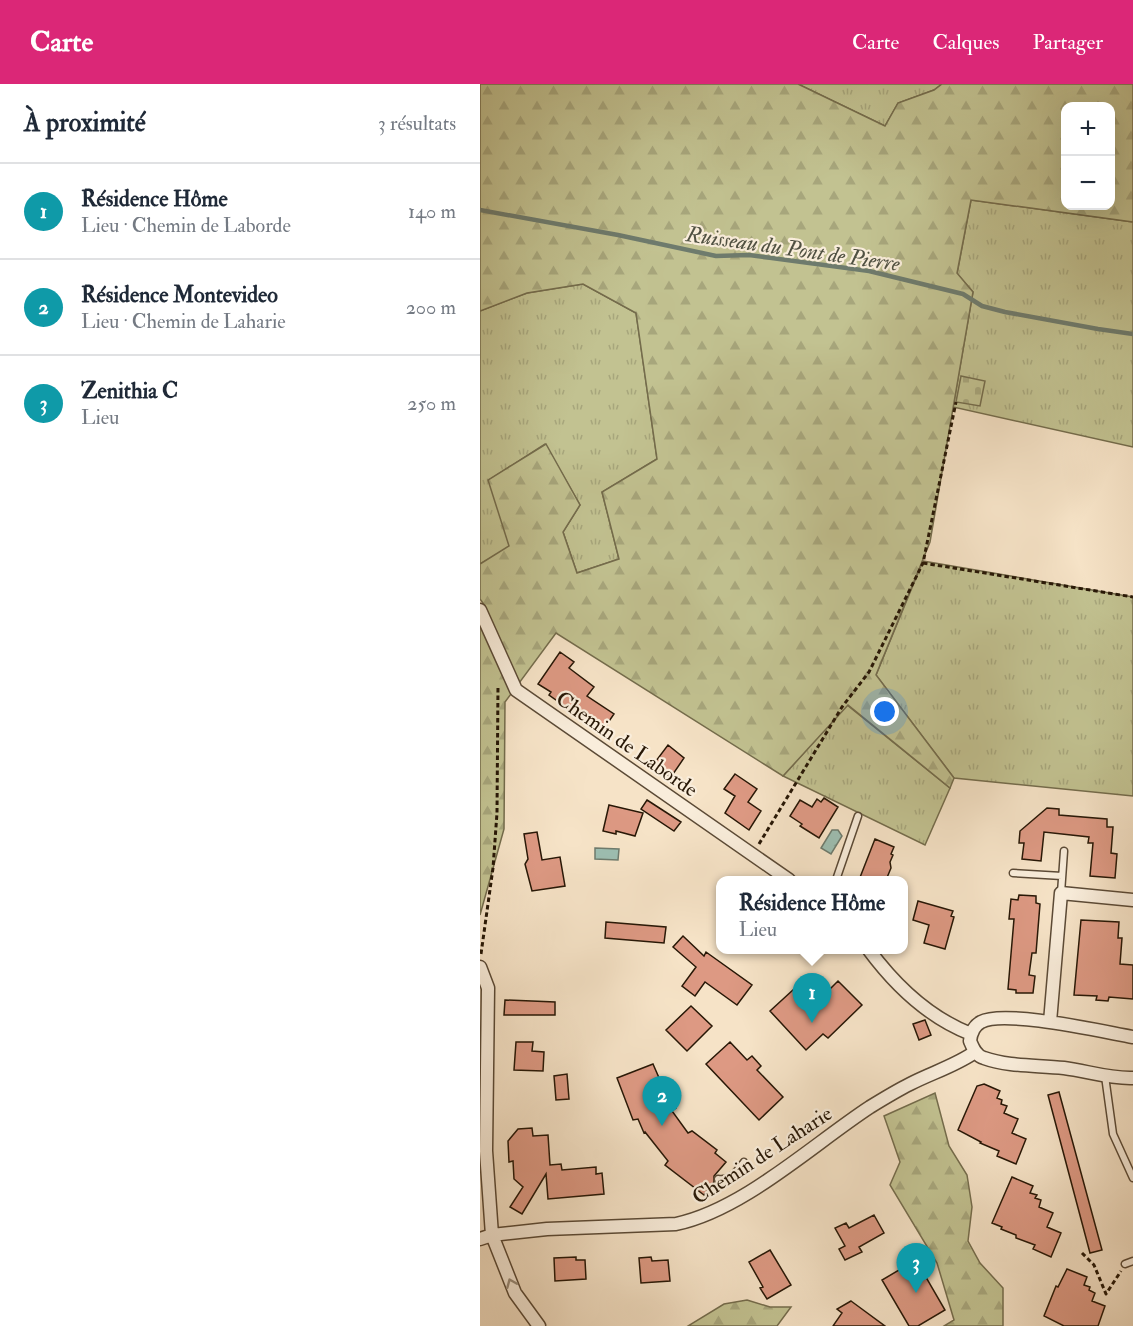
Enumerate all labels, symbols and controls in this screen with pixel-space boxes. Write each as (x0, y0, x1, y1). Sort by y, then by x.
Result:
text: Carte (30, 25, 93, 60)
text: Carte (852, 29, 899, 56)
text: Calques (932, 29, 999, 56)
text: Partager (1032, 29, 1103, 56)
map controls (1061, 102, 1115, 210)
button: + (1061, 102, 1115, 156)
text: À proximité (24, 107, 146, 139)
text: 3 résultats (378, 111, 456, 136)
button: − (1061, 156, 1115, 210)
text: Résidence Hôme (81, 185, 228, 213)
text: 1 (40, 199, 47, 224)
text: 140 m (408, 199, 456, 224)
text: Lieu · Chemin de Laborde (81, 213, 291, 238)
water label: Ruisseau du Pont de Pierre (683, 220, 902, 278)
text: Résidence Montevideo (81, 281, 278, 309)
text: 2 (38, 295, 49, 320)
text: 200 m (406, 295, 456, 320)
text: Lieu · Chemin de Laharie (81, 309, 286, 334)
text: Zenithia C (81, 377, 178, 405)
text: 3 (40, 391, 47, 416)
text: 250 m (407, 391, 456, 416)
text: Lieu (81, 405, 119, 430)
street label: Chemin de Laborde (551, 685, 703, 803)
your location (870, 697, 899, 726)
popup (716, 876, 908, 954)
text: Résidence Hôme (739, 889, 885, 917)
text: Lieu (739, 917, 777, 942)
pin: 1 (792, 974, 832, 1023)
pin: 2 (642, 1076, 681, 1126)
street label: Chemin de Laharie (687, 1100, 837, 1211)
pin: 3 (896, 1244, 936, 1293)
one-way arrow (506, 1278, 518, 1289)

